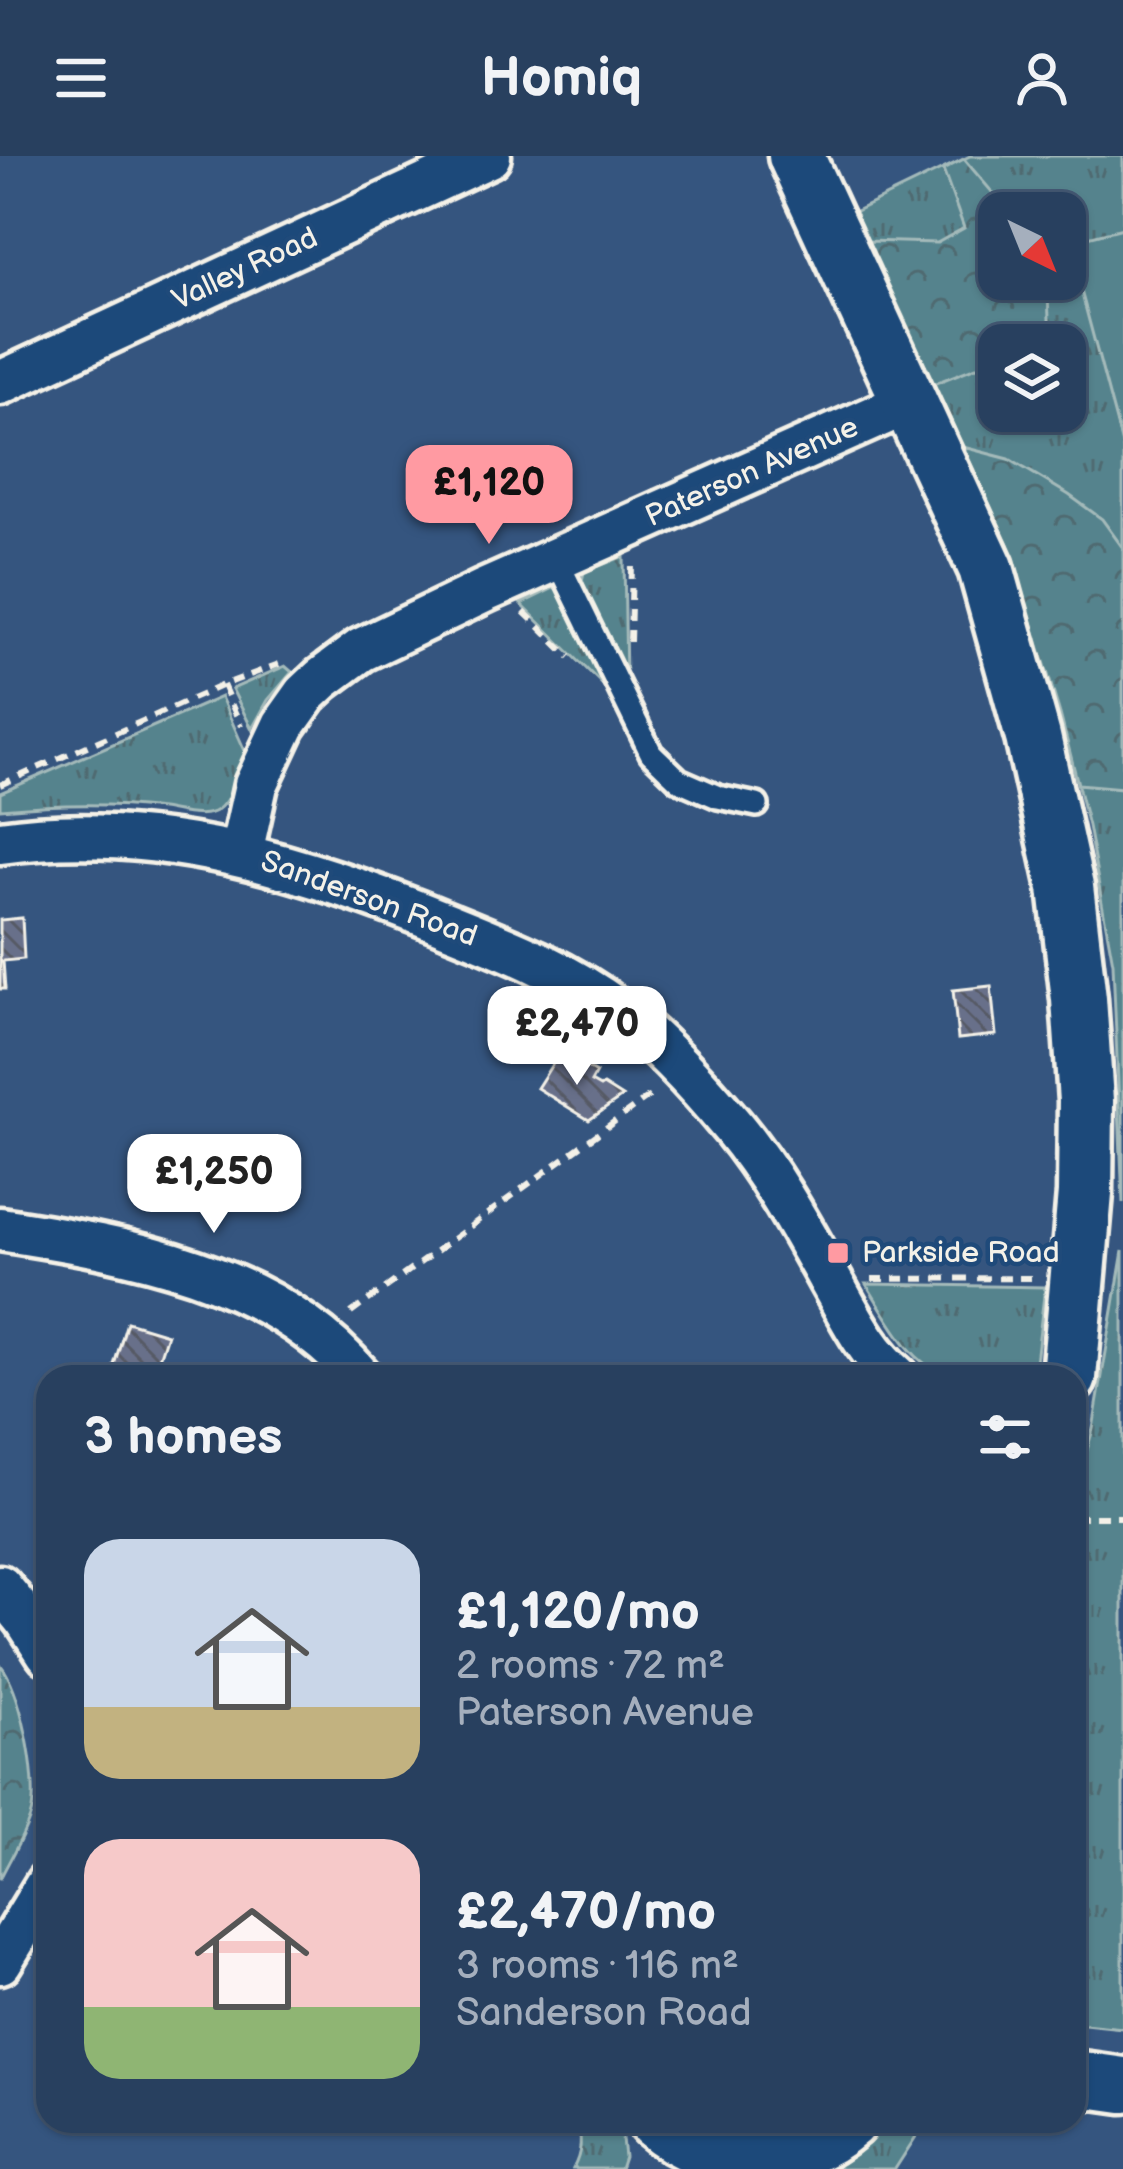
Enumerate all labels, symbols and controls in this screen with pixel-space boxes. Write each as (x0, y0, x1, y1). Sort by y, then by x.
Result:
icon: menu (48, 45, 114, 111)
icon: person (1009, 45, 1075, 111)
text: Homiq (481, 46, 642, 111)
north arrow (978, 192, 1086, 300)
map controls (978, 192, 1086, 432)
street label: Valley Road (167, 220, 323, 318)
button: layers (978, 324, 1086, 432)
street label: Paterson Avenue (640, 409, 864, 535)
pin: £1,120 (391, 445, 587, 547)
text: £1,120 (433, 460, 545, 507)
street label: Sanderson Road (256, 843, 482, 955)
pin: £2,470 (479, 986, 675, 1088)
text: £2,470 (514, 1001, 640, 1048)
pin: £1,250 (116, 1134, 312, 1236)
text: £1,250 (154, 1149, 274, 1196)
place label: Parkside Road (862, 1235, 1060, 1271)
marker: Parkside Road (825, 1240, 851, 1266)
icon: filters (972, 1404, 1038, 1470)
text: 3 homes (84, 1407, 282, 1468)
text: £1,120/mo (456, 1582, 700, 1643)
icon: home (180, 1587, 324, 1731)
text: 2 rooms · 72 m² (456, 1643, 725, 1690)
text: Paterson Avenue (456, 1690, 754, 1737)
text: £2,470/mo (456, 1882, 716, 1943)
icon: home (180, 1887, 324, 2031)
text: 3 rooms · 116 m² (456, 1943, 739, 1990)
text: Sanderson Road (456, 1990, 752, 2037)

